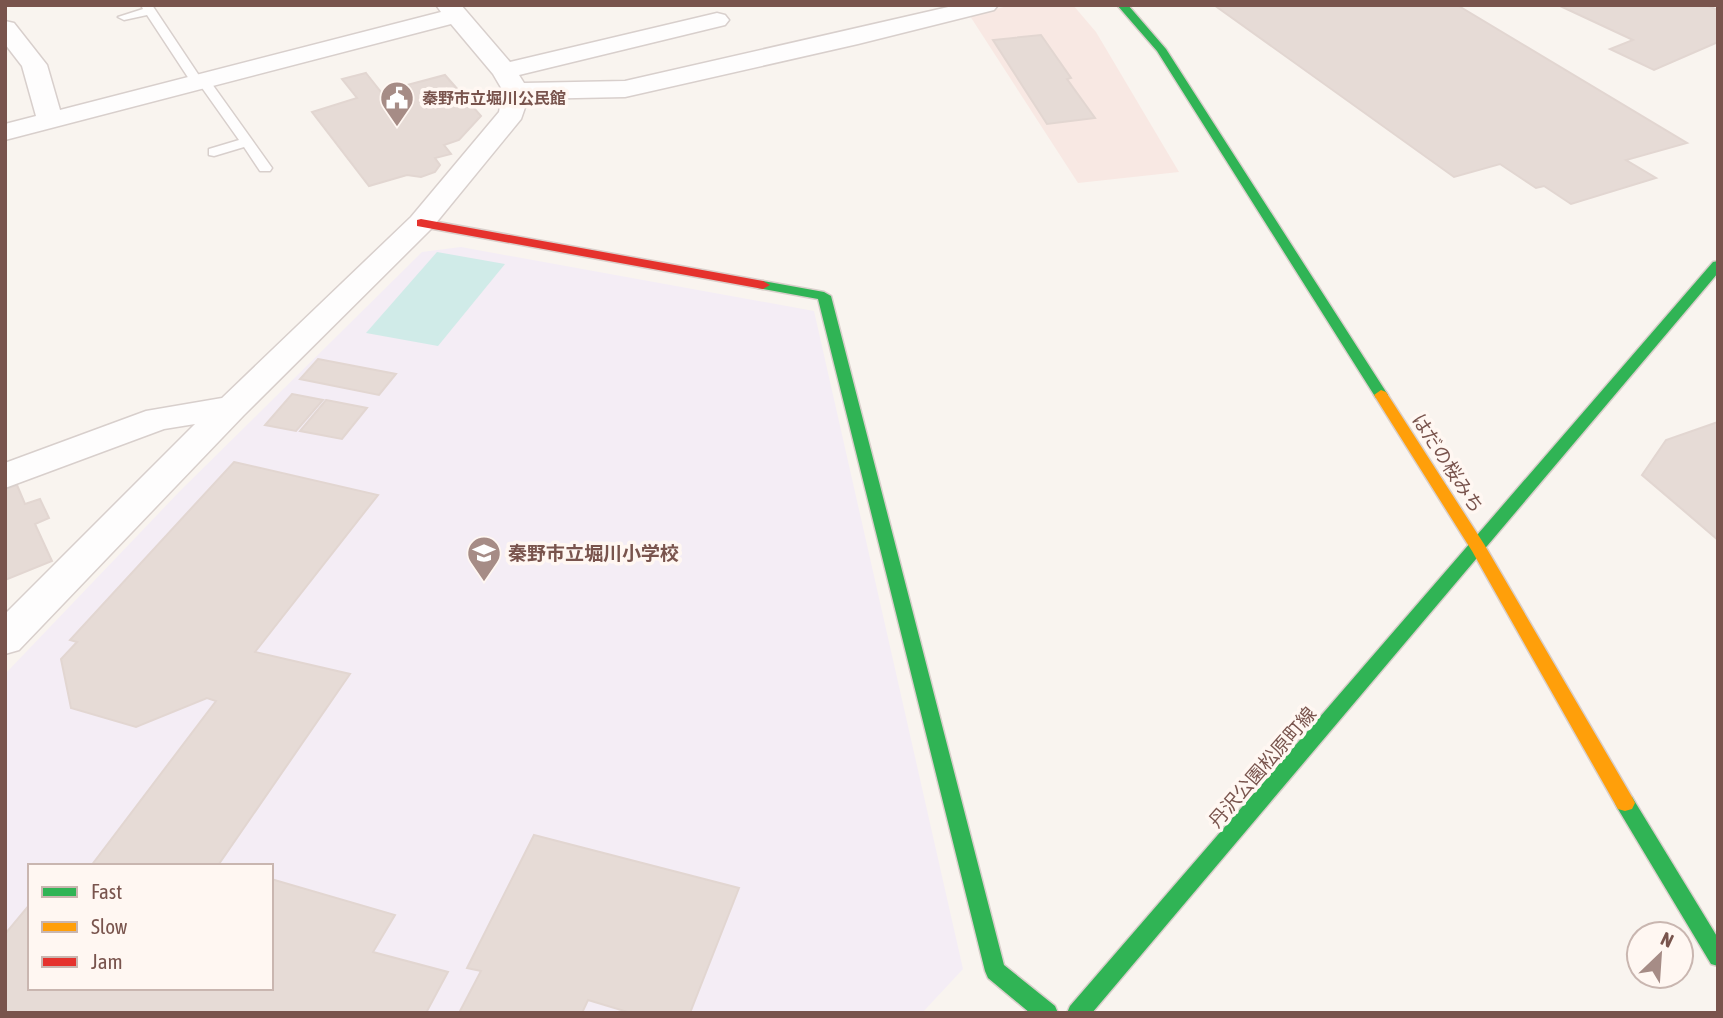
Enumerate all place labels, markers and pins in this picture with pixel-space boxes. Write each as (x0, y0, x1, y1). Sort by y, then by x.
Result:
public building icon: 秦野市立堀川公民館 (378, 79, 416, 128)
place label: 秦野市立堀川公民館 (422, 89, 566, 107)
school or university icon: 秦野市立堀川小学校 (465, 534, 503, 583)
place label: 秦野市立堀川小学校 (508, 542, 679, 564)

